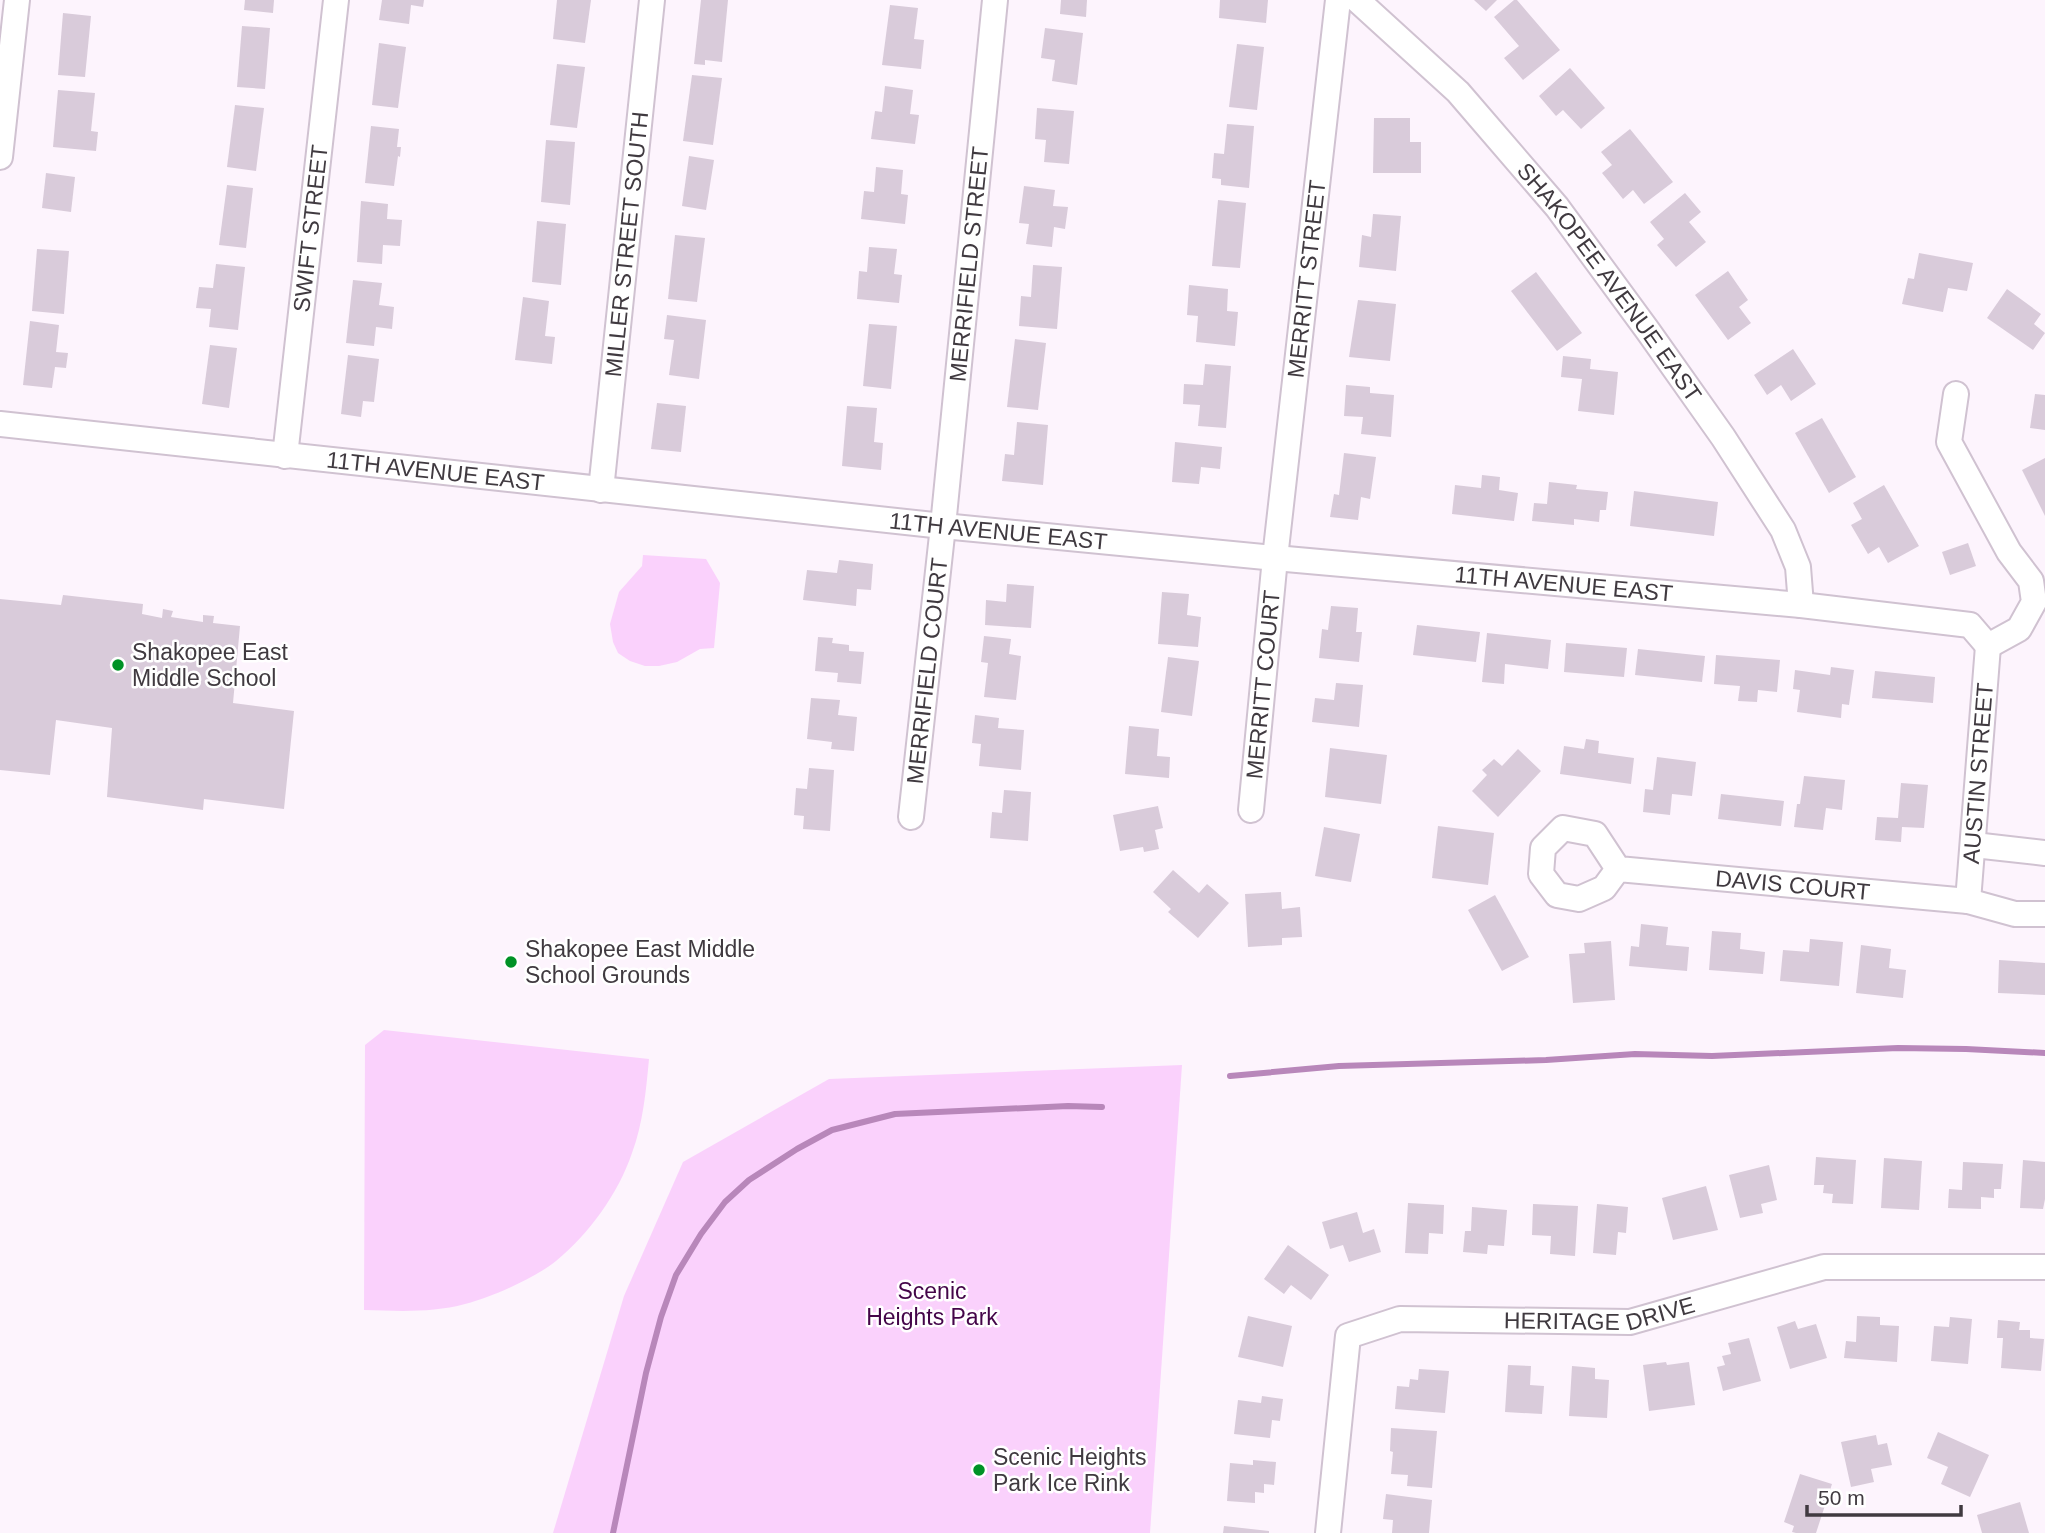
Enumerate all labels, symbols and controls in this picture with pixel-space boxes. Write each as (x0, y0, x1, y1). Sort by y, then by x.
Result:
street label: MILLER STREET SOUTH (600, 110, 653, 378)
street label: SWIFT STREET (288, 143, 333, 314)
street label: MERRIFIELD STREET (944, 145, 993, 383)
street label: SHAKOPEE AVENUE EAST (1512, 158, 1707, 407)
street label: MERRITT STREET (1282, 179, 1331, 379)
street label: 11TH AVENUE EAST (325, 446, 546, 496)
street label: 11TH AVENUE EAST (888, 507, 1109, 555)
street label: MERRIFIELD COURT (902, 557, 952, 785)
street label: 11TH AVENUE EAST (1454, 561, 1674, 607)
street label: MERRITT COURT (1241, 589, 1285, 780)
place label: Shakopee East Middle School (132, 639, 289, 691)
marker: Shakopee East Middle School (110, 657, 126, 673)
street label: AUSTIN STREET (1958, 682, 1998, 865)
street label: DAVIS COURT (1714, 865, 1871, 905)
place label: Shakopee East Middle School Grounds (525, 936, 755, 988)
marker: Shakopee East Middle School Grounds (503, 954, 519, 970)
park label: Scenic Heights Park (866, 1278, 998, 1330)
street label: HERITAGE DRIVE (1504, 1291, 1698, 1336)
place label: Scenic Heights Park Ice Rink (993, 1444, 1146, 1496)
marker: Scenic Heights Park Ice Rink (971, 1462, 987, 1478)
scale bar (1807, 1474, 1961, 1518)
text: 50 m (1818, 1486, 1865, 1509)

